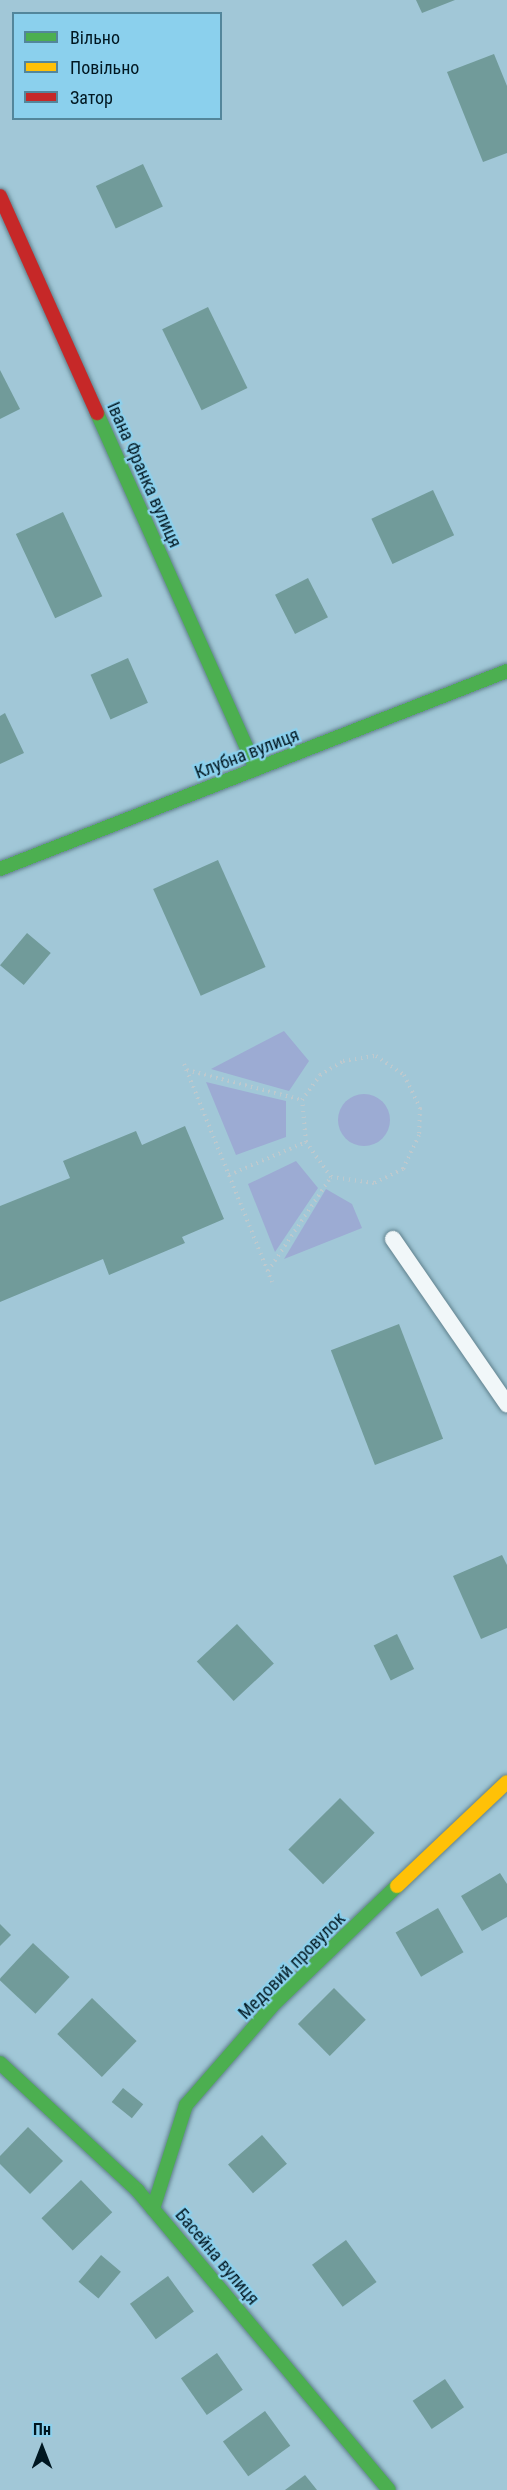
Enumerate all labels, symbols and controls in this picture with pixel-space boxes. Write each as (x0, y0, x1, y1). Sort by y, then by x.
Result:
legend (12, 12, 222, 120)
text: Вільно (70, 27, 120, 48)
text: Повільно (70, 57, 139, 78)
text: Затор (70, 87, 113, 108)
street label: Івана Франка вулиця (102, 399, 186, 551)
street label: Клубна вулиця (192, 724, 302, 784)
street label: Медовий провулок (234, 1908, 350, 2024)
street label: Басейна вулиця (170, 2204, 264, 2310)
north arrow (12, 2418, 72, 2478)
text: Пн (33, 2420, 51, 2439)

